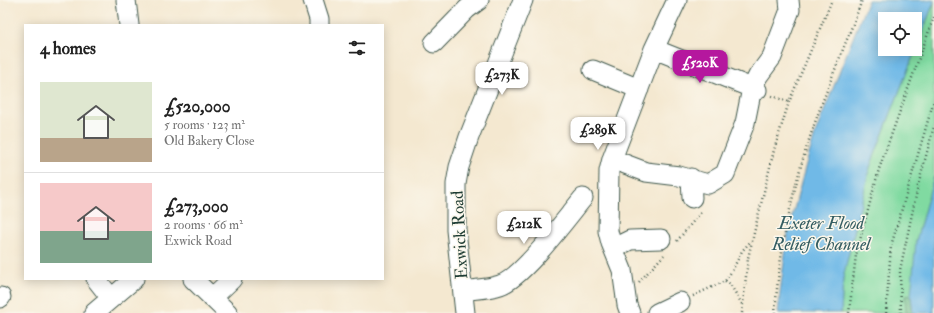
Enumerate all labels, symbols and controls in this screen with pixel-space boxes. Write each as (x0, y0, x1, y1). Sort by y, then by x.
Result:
map controls (878, 12, 922, 56)
button: locate (878, 12, 922, 56)
icon: filters (346, 37, 368, 59)
text: 4 homes (40, 38, 96, 59)
pin: £520K (672, 50, 728, 84)
text: £520K (682, 55, 718, 71)
pin: £273K (474, 62, 530, 96)
text: £273K (484, 67, 520, 83)
text: £520,000 (164, 96, 230, 117)
icon: home (72, 98, 120, 146)
text: 5 rooms · 123 m² (164, 117, 245, 133)
pin: £289K (570, 117, 626, 151)
text: £289K (579, 122, 617, 138)
text: Old Bakery Close (164, 133, 254, 149)
street label: Exwick Road (447, 189, 472, 280)
text: £273,000 (164, 196, 229, 217)
icon: home (72, 199, 120, 247)
pin: £212K (496, 211, 552, 245)
water label: Exeter Flood Relief Channel (771, 212, 872, 256)
text: £212K (506, 216, 542, 232)
text: 2 rooms · 66 m² (164, 217, 243, 233)
text: Exwick Road (164, 233, 232, 249)

